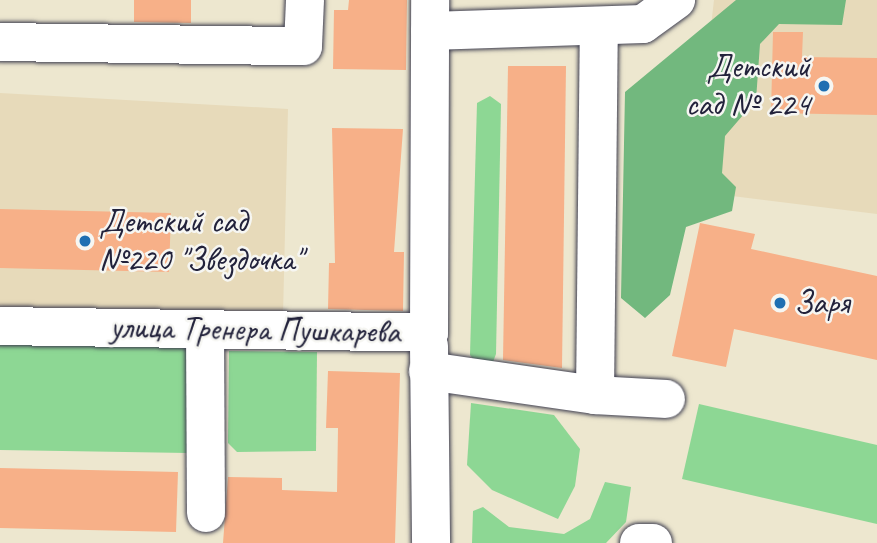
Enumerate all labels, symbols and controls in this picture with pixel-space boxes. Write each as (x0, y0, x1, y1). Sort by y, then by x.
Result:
place label: Детский сад № 224 (686, 47, 810, 125)
marker: Детский сад № 224 (816, 78, 832, 94)
place label: Детский сад №220 "Звездочка" (99, 202, 302, 280)
marker: Детский сад №220 "Звездочка" (77, 233, 93, 249)
place label: Заря (794, 283, 849, 323)
marker: Заря (772, 295, 788, 311)
street label: улица Тренера Пушкарева (110, 308, 400, 352)

